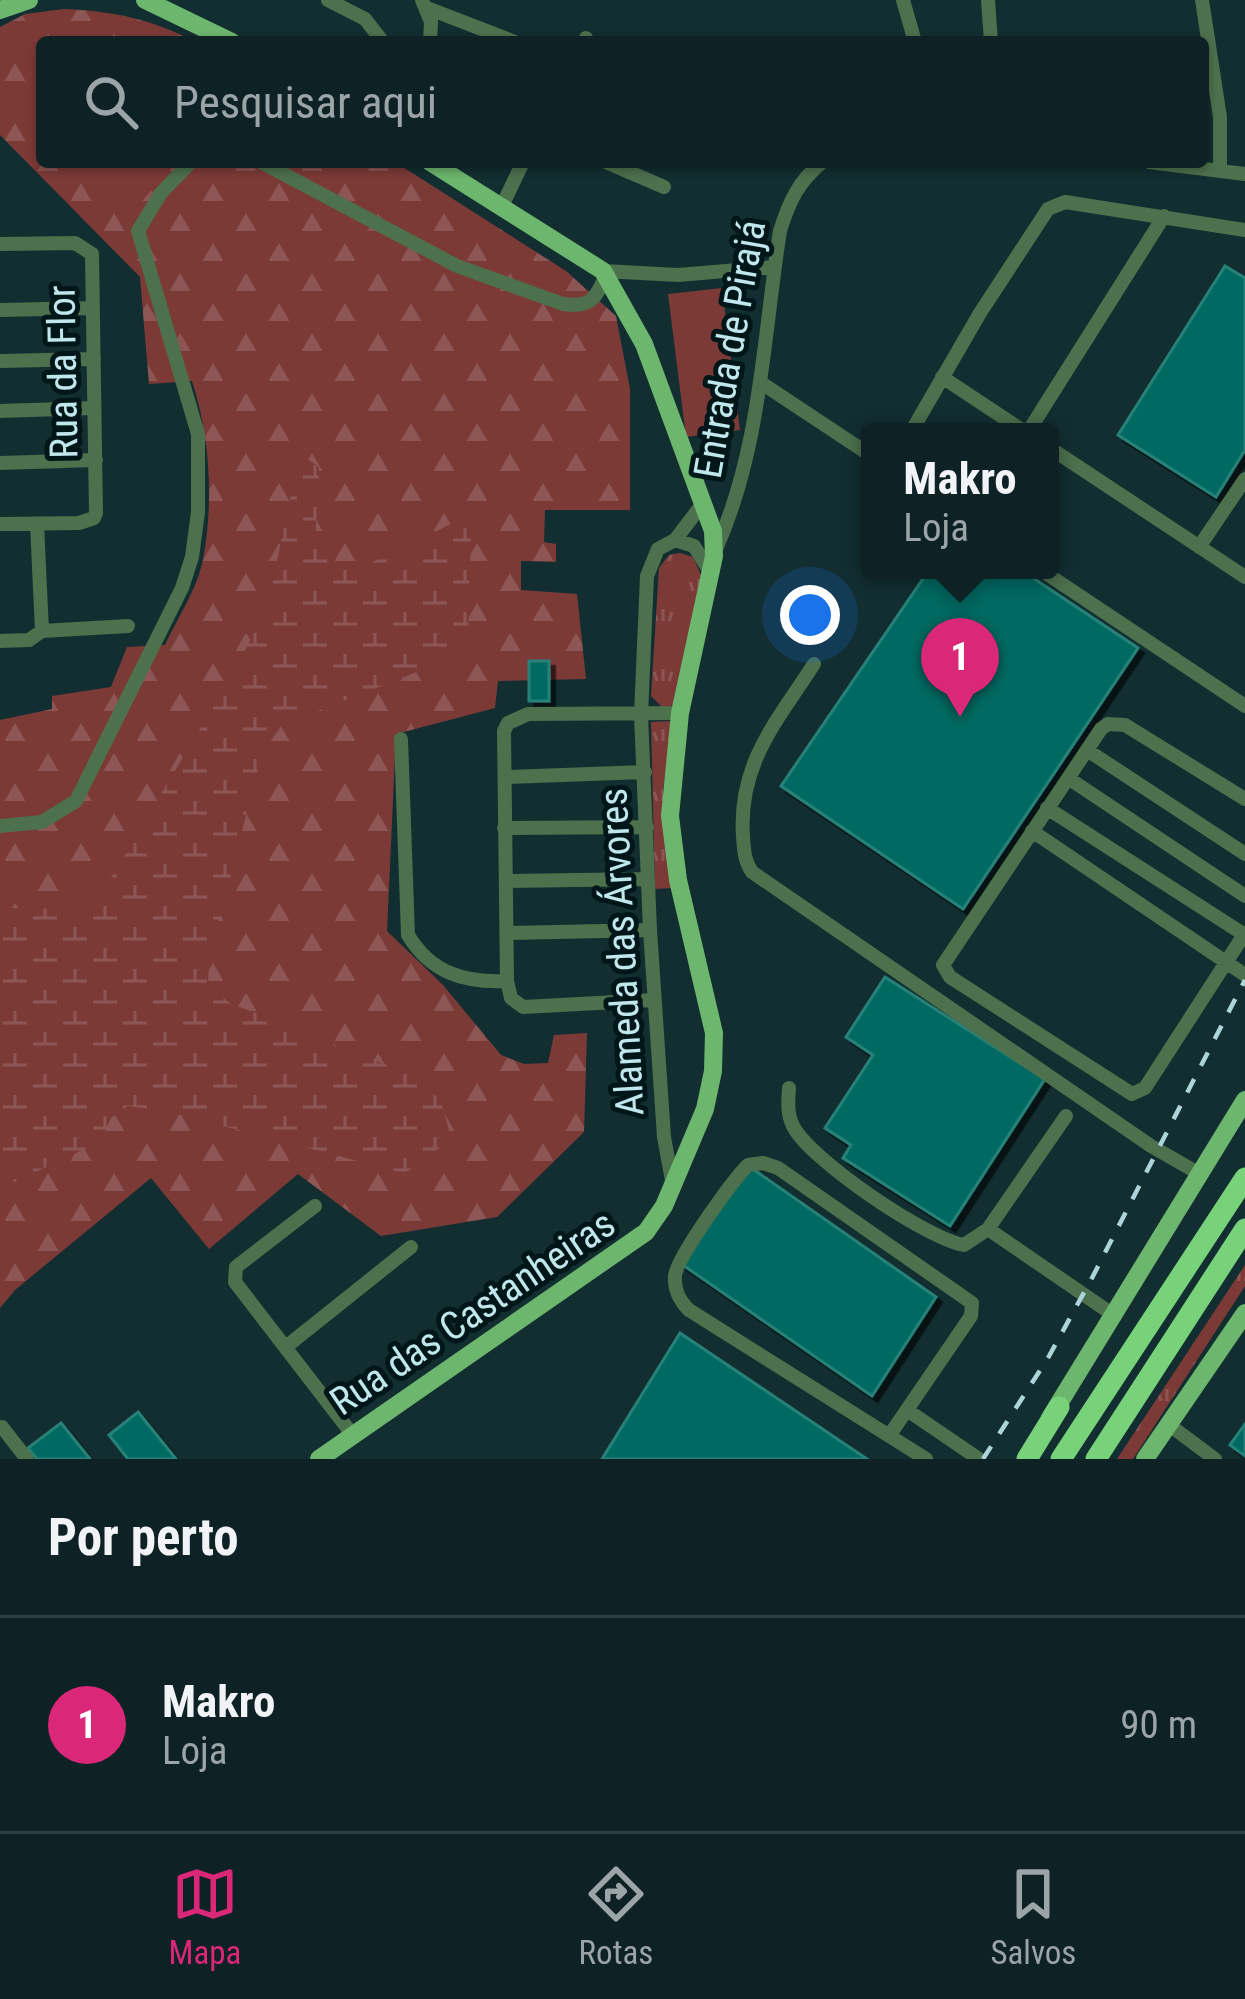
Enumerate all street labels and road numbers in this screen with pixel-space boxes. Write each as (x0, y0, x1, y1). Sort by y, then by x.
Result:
street label: Entrada de Pirajá (685, 217, 775, 482)
street label: Rua da Flor (38, 285, 88, 459)
street label: Alameda das Árvores (590, 787, 654, 1117)
street label: Rua das Castanheiras (322, 1201, 624, 1425)

